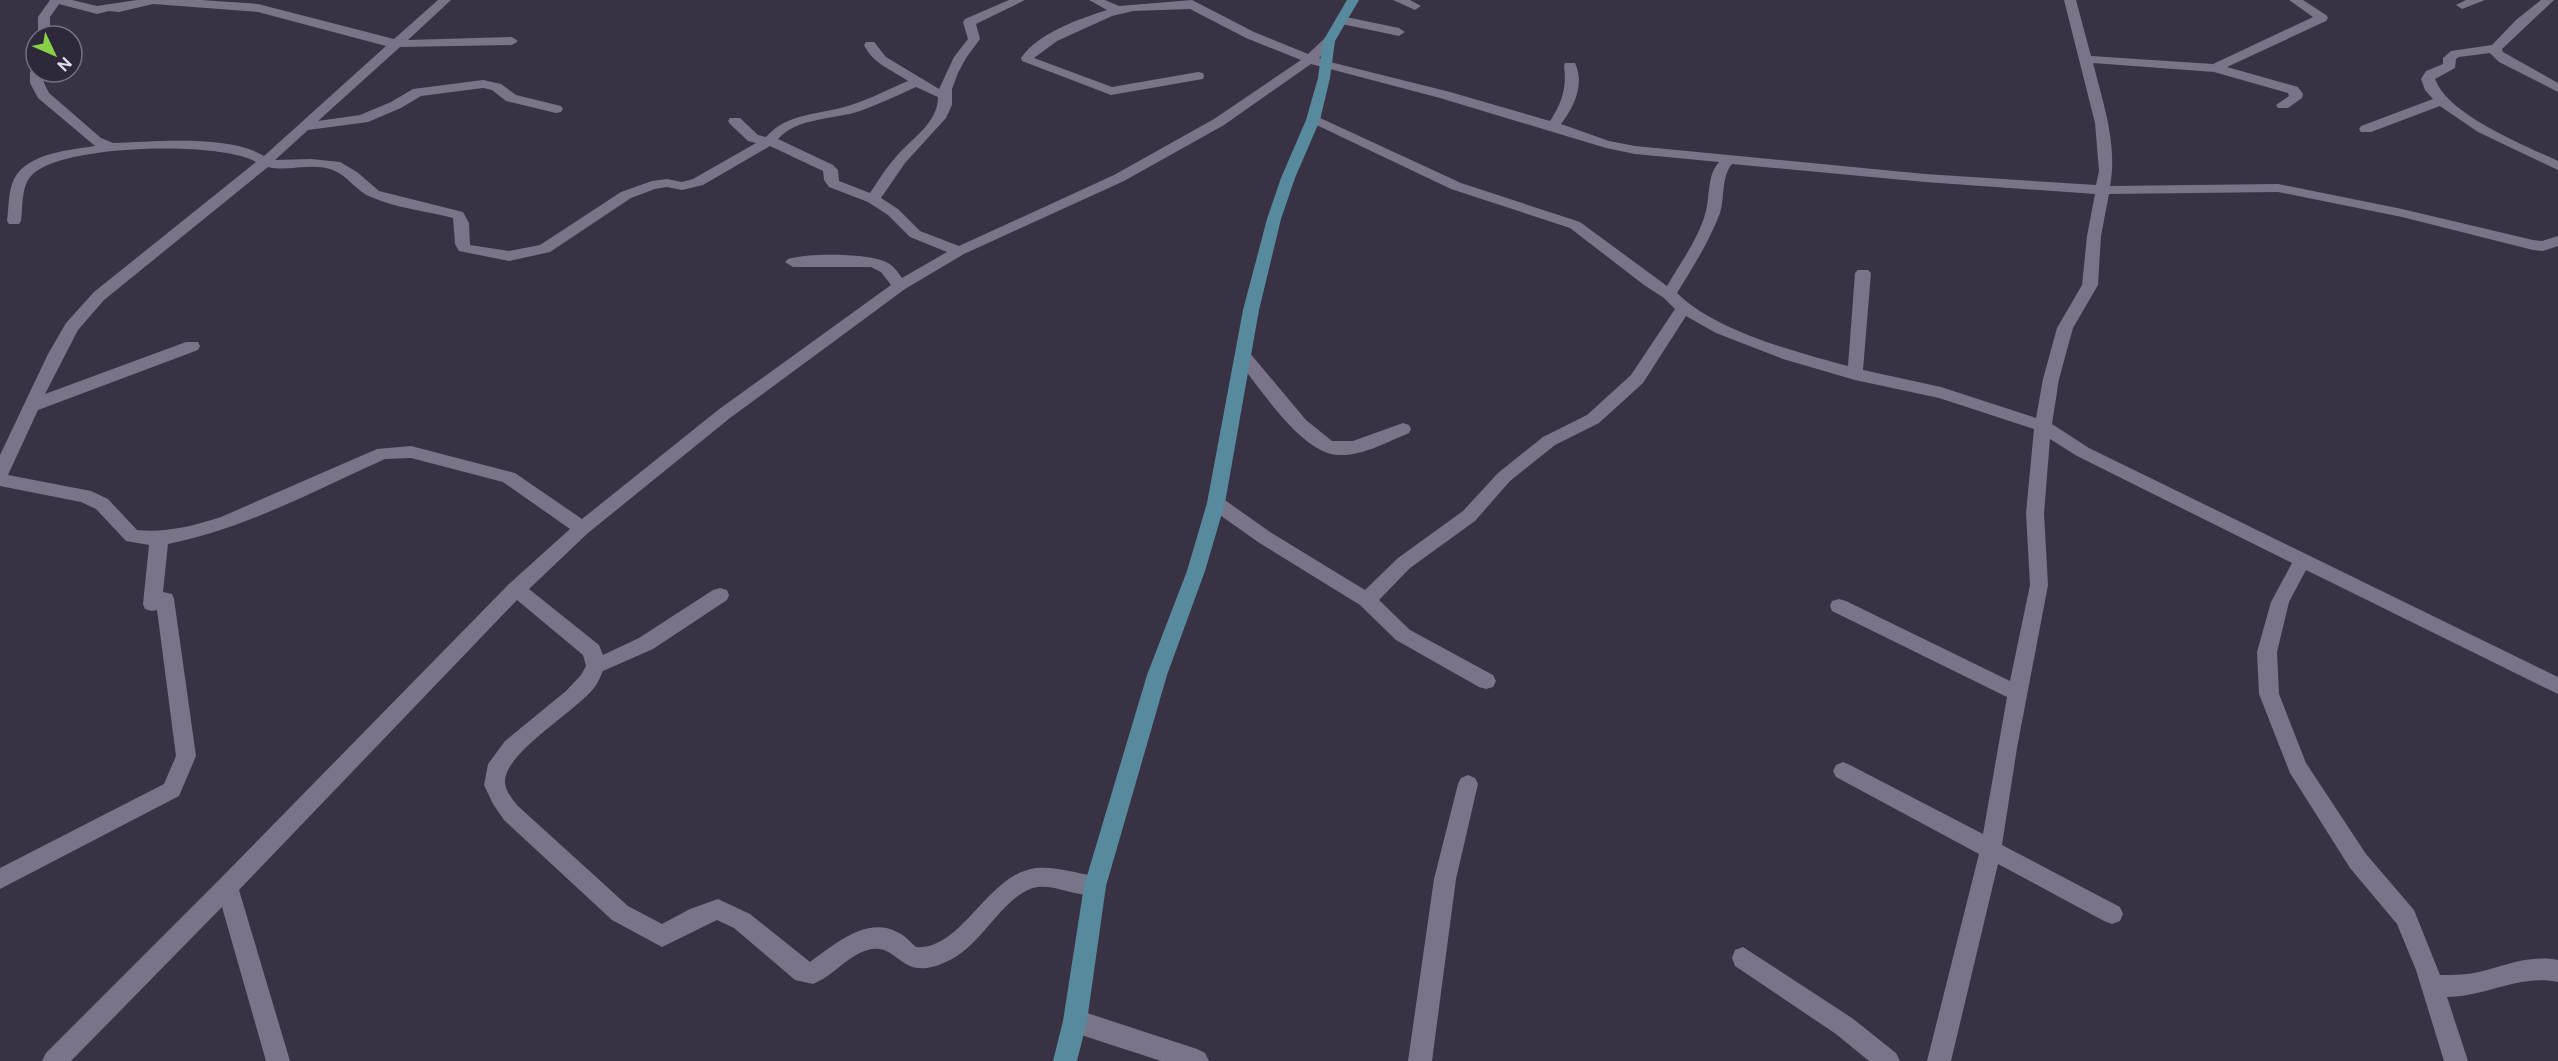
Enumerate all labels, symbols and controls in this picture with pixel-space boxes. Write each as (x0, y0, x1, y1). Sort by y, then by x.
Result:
north arrow (24, 24, 84, 84)
text: N (53, 53, 76, 75)

